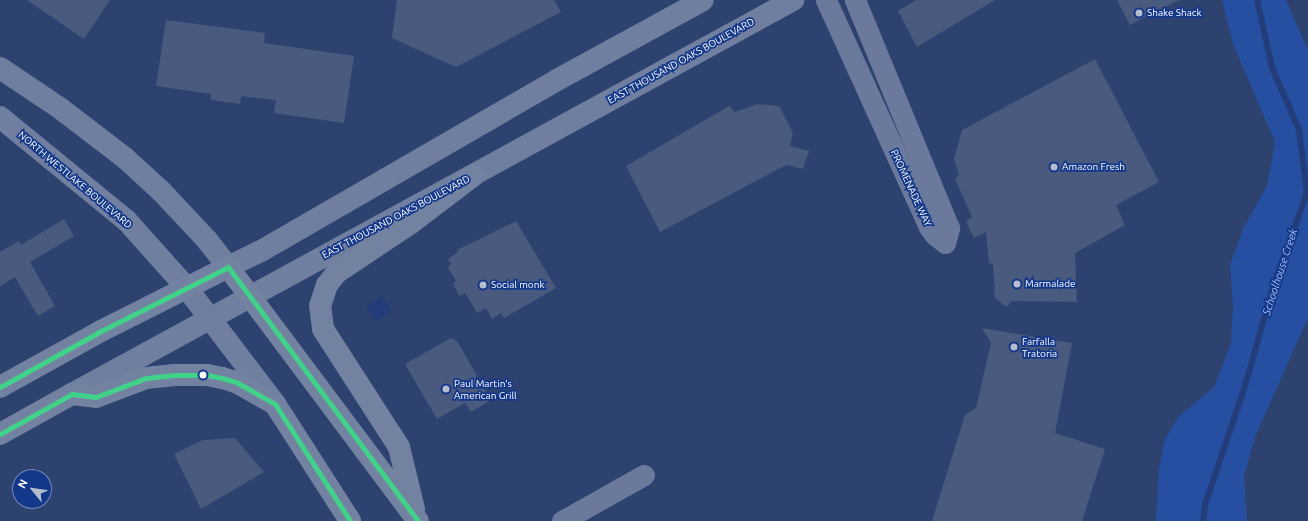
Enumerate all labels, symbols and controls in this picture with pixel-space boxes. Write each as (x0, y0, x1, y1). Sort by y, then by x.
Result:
place label: Shake Shack (1147, 7, 1202, 19)
marker: Shake Shack (1134, 8, 1144, 18)
street label: EAST THOUSAND OAKS BOULEVARD (606, 16, 756, 106)
street label: NORTH WESTLAKE BOULEVARD (16, 129, 134, 231)
street label: PROMENADE WAY (888, 148, 934, 228)
place label: Amazon Fresh (1062, 161, 1125, 173)
marker: Amazon Fresh (1049, 162, 1059, 172)
street label: EAST THOUSAND OAKS BOULEVARD (320, 173, 472, 261)
water label: Schoolhouse Creek (1260, 227, 1300, 317)
place label: Marmalade (1025, 278, 1076, 290)
place label: Social monk (491, 279, 544, 291)
marker: Marmalade (1012, 279, 1022, 289)
marker: Social monk (478, 280, 488, 290)
place label: Farfalla Tratoria (1022, 335, 1057, 358)
marker: Farfalla Tratoria (1009, 342, 1019, 352)
unlabelled marker (198, 370, 208, 380)
place label: Paul Martin's American Grill (454, 377, 517, 400)
marker: Paul Martin's American Grill (441, 384, 451, 394)
north arrow (12, 469, 52, 509)
text: N (15, 477, 30, 490)

